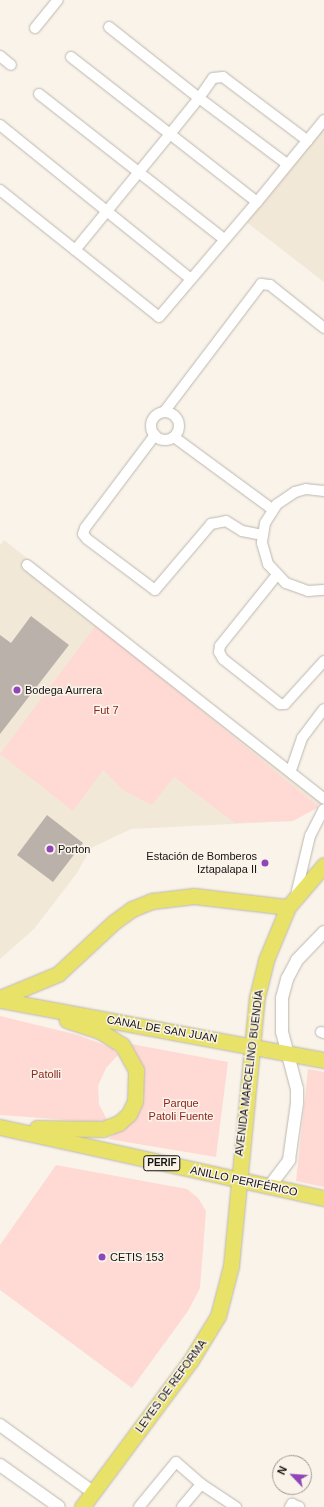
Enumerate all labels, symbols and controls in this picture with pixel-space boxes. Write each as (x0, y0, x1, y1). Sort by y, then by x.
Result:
place label: Bodega Aurrera (25, 683, 103, 697)
marker: Bodega Aurrera (12, 685, 22, 695)
park label: Fut 7 (93, 703, 119, 717)
place label: Porton (58, 842, 90, 856)
marker: Porton (45, 844, 55, 854)
place label: Estación de Bomberos Iztapalapa II (146, 850, 257, 876)
marker: Estación de Bomberos Iztapalapa II (260, 858, 270, 868)
street label: AVENIDA MARCELINO BUENDÍA (232, 989, 266, 1157)
street label: CANAL DE SAN JUAN (105, 1013, 219, 1045)
park label: Patolli (31, 1067, 61, 1081)
park label: Parque Patoli Fuente (149, 1097, 213, 1123)
road number: PERIF (143, 1155, 181, 1171)
street label: ANILLO PERIFÉRICO (189, 1163, 299, 1199)
place label: CETIS 153 (110, 1250, 164, 1264)
marker: CETIS 153 (97, 1252, 107, 1262)
street label: LEYES DE REFORMA (133, 1337, 209, 1435)
north arrow (272, 1455, 312, 1495)
text: N (275, 1464, 289, 1476)

